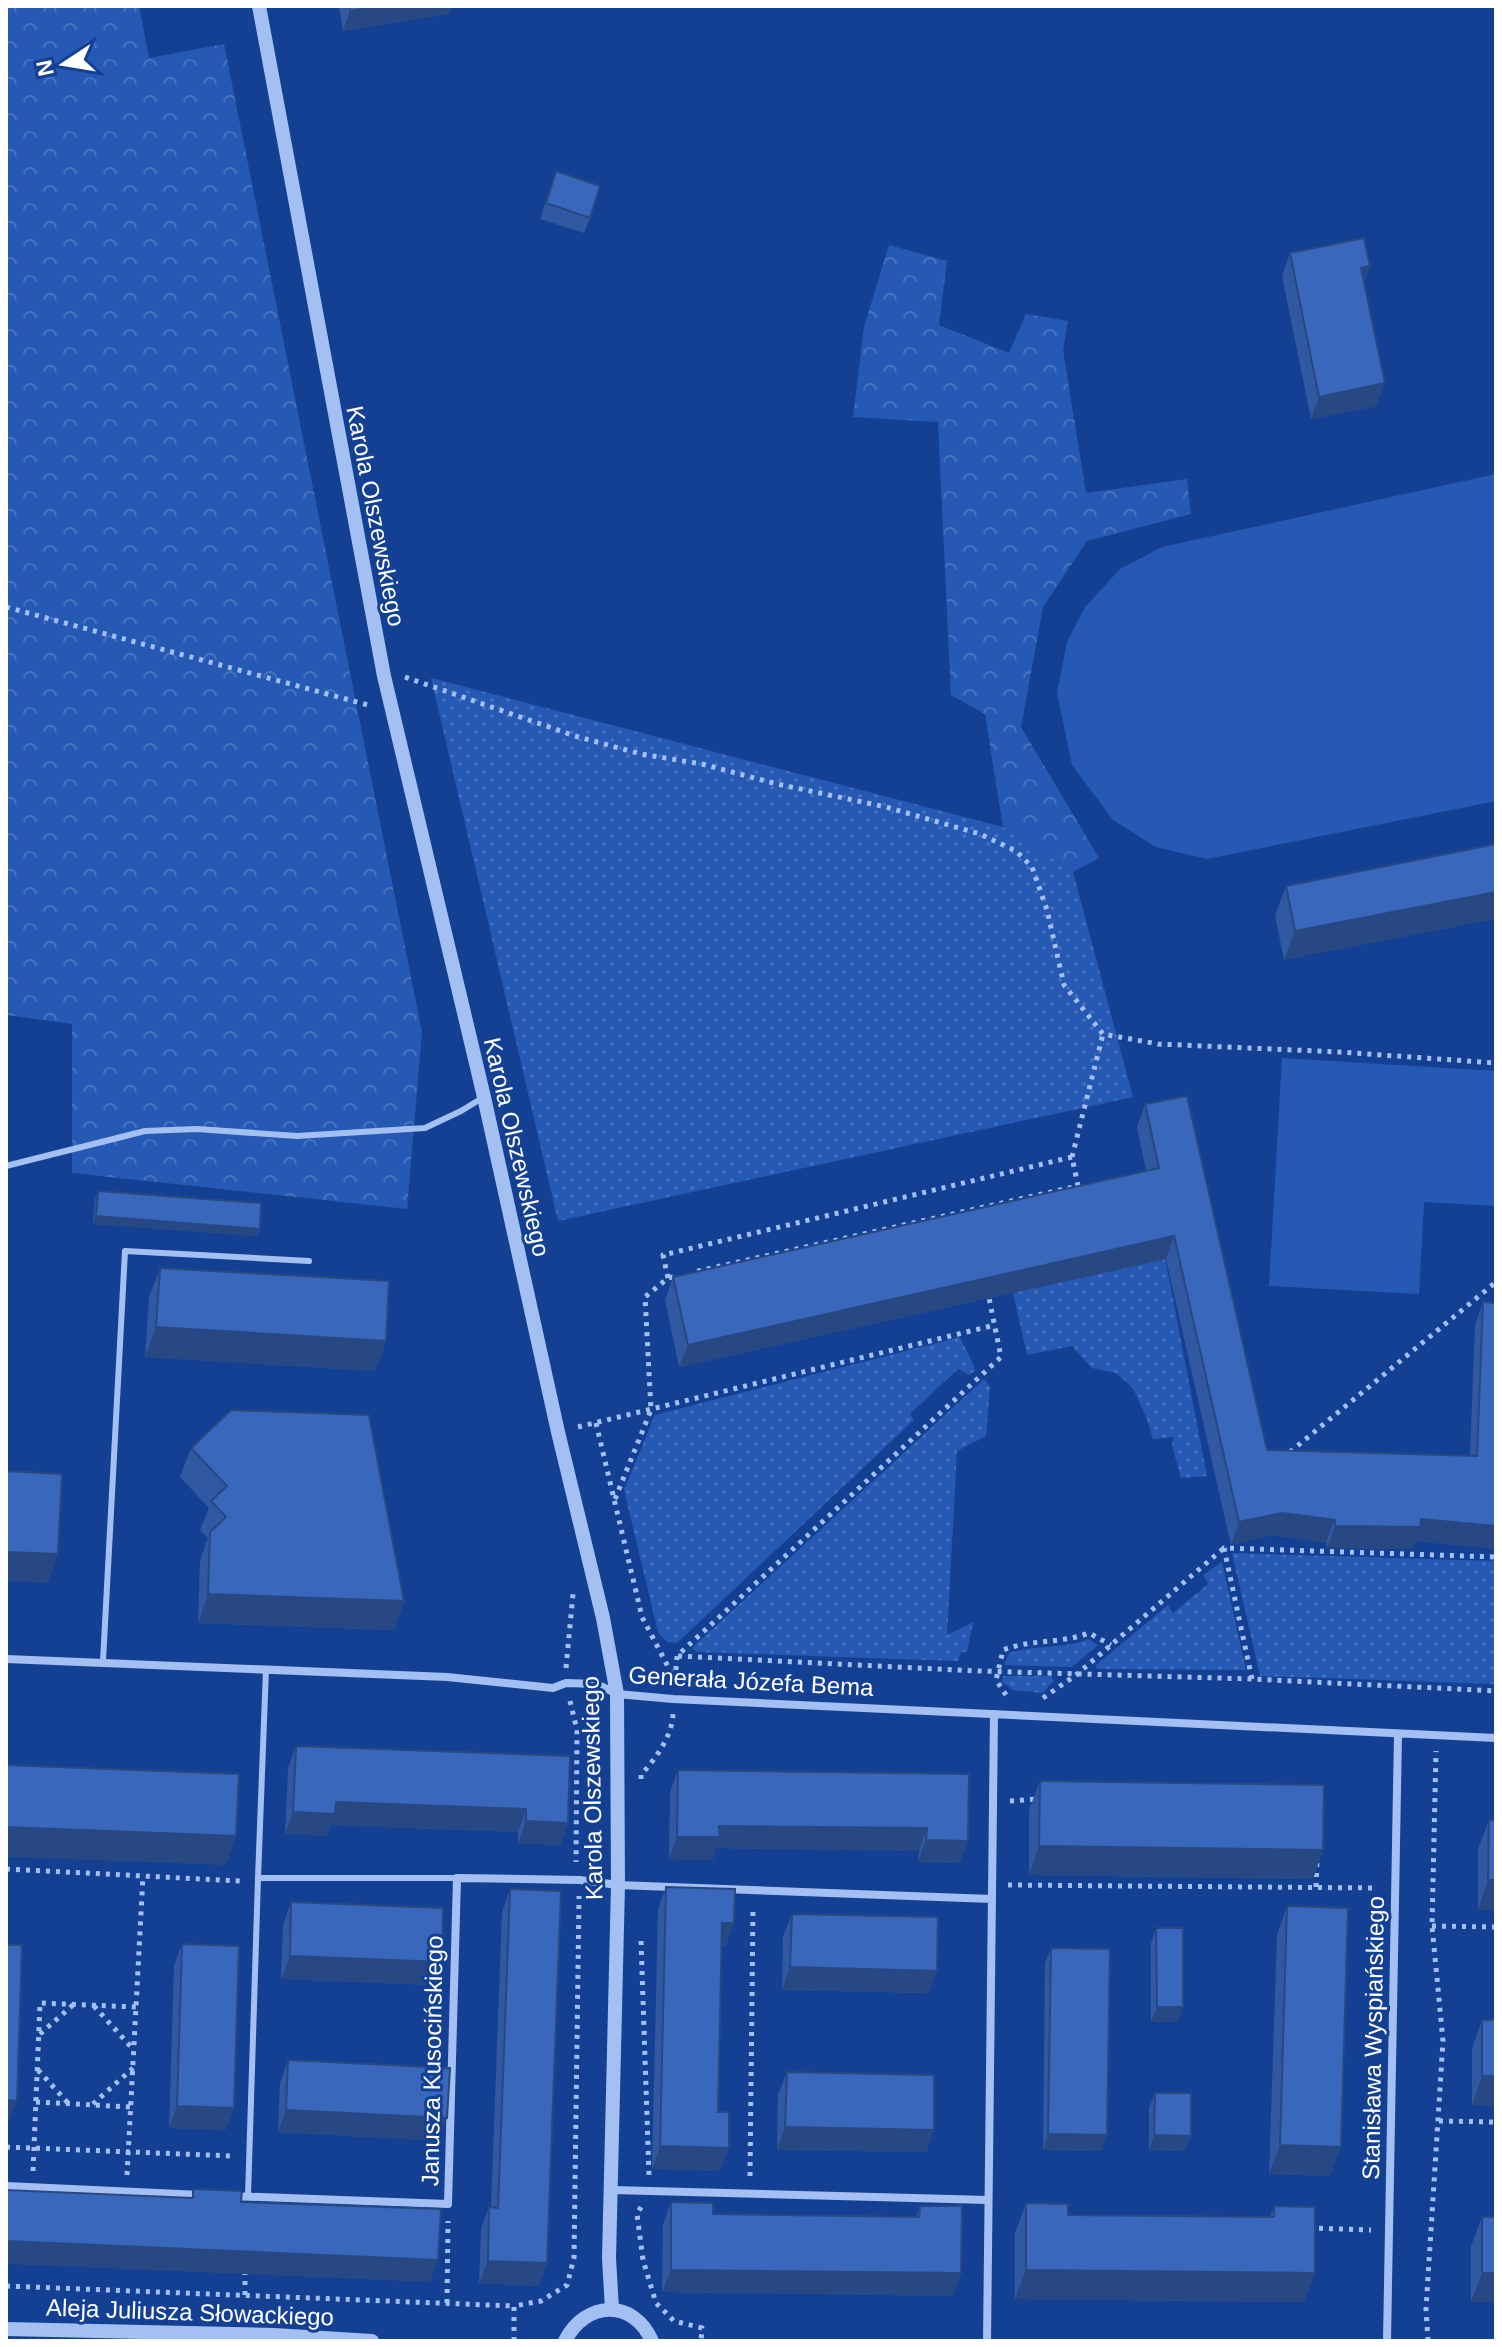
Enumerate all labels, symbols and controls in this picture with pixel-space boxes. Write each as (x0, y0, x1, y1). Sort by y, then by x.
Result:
north arrow (24, 24, 104, 104)
text: N (31, 58, 59, 78)
street label: Karola Olszewskiego (341, 403, 411, 629)
street label: Karola Olszewskiego (479, 1035, 555, 1259)
street label: Generała Józefa Bema (628, 1661, 875, 1701)
street label: Karola Olszewskiego (577, 1676, 607, 1900)
street label: Stanisława Wyspiańskiego (1357, 1896, 1389, 2180)
street label: Janusza Kusocińskiego (416, 1935, 448, 2187)
street label: Aleja Juliusza Słowackiego (46, 2293, 334, 2331)

